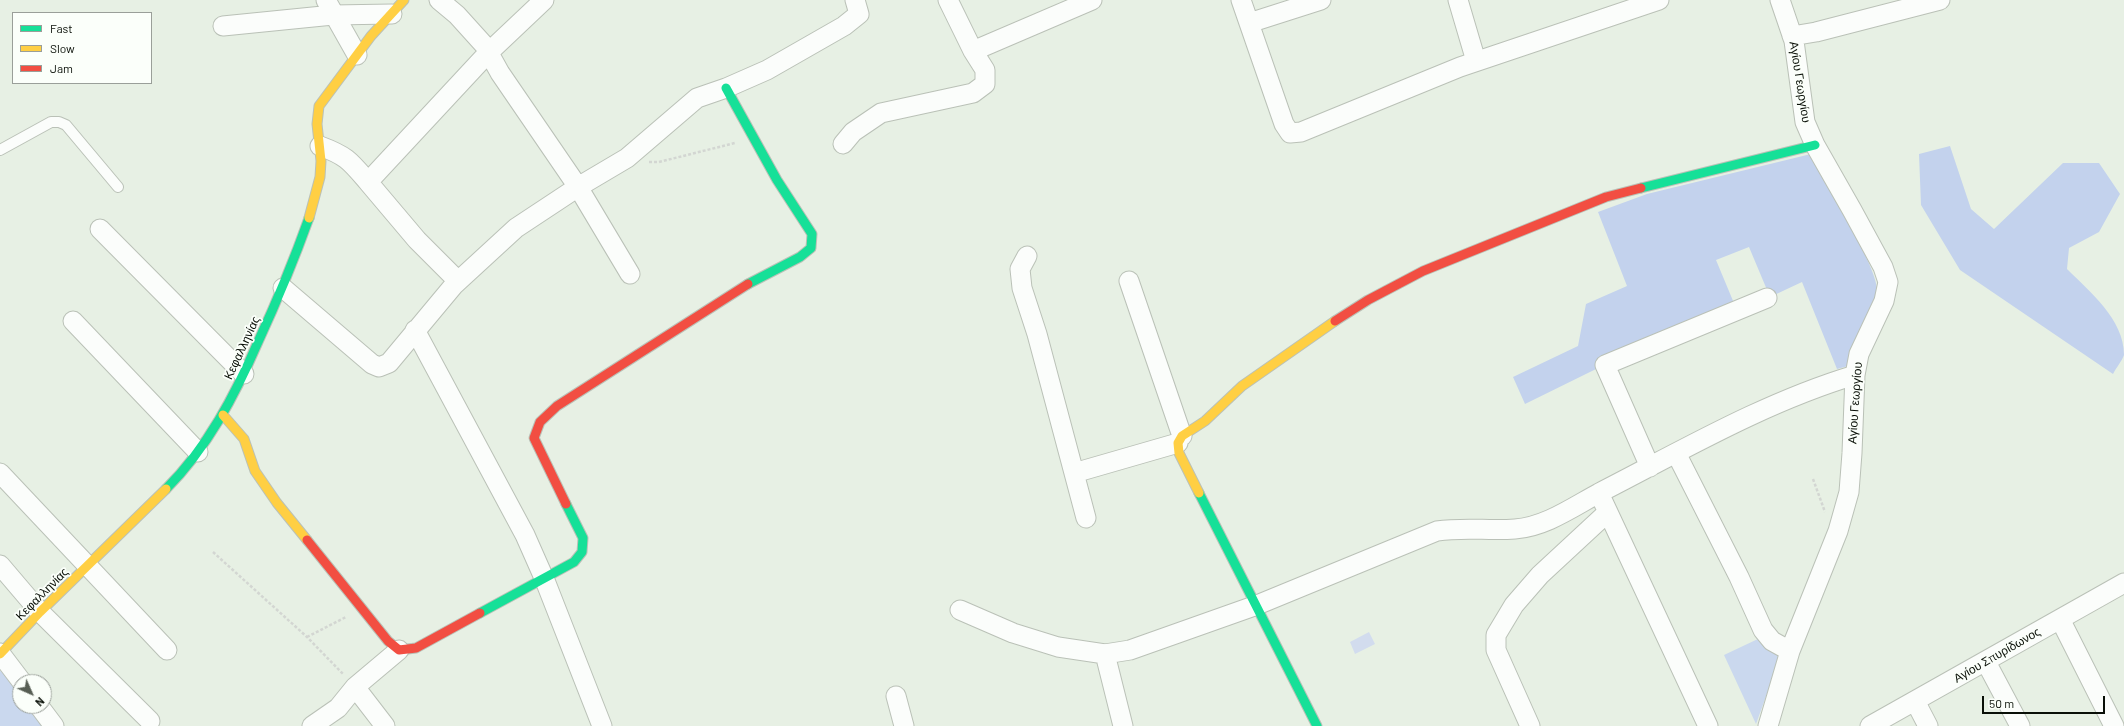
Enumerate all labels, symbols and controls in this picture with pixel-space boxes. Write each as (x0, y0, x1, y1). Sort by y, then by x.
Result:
legend (12, 12, 152, 84)
text: Fast (50, 21, 73, 35)
street label: Αγίου Γεωργίου (1786, 40, 1814, 124)
text: Slow (50, 41, 75, 55)
text: Jam (50, 61, 73, 75)
street label: Κεφαλληνίας (221, 314, 263, 382)
street label: Αγίου Γεωργίου (1845, 362, 1865, 444)
street label: Κεφαλληνίας (13, 565, 71, 623)
street label: Αγίου Σπυρίδωνος (1951, 624, 2043, 686)
north arrow (12, 674, 52, 714)
scale bar (1984, 688, 2107, 714)
text: N (33, 695, 47, 709)
text: 50 m (1989, 696, 2014, 710)

